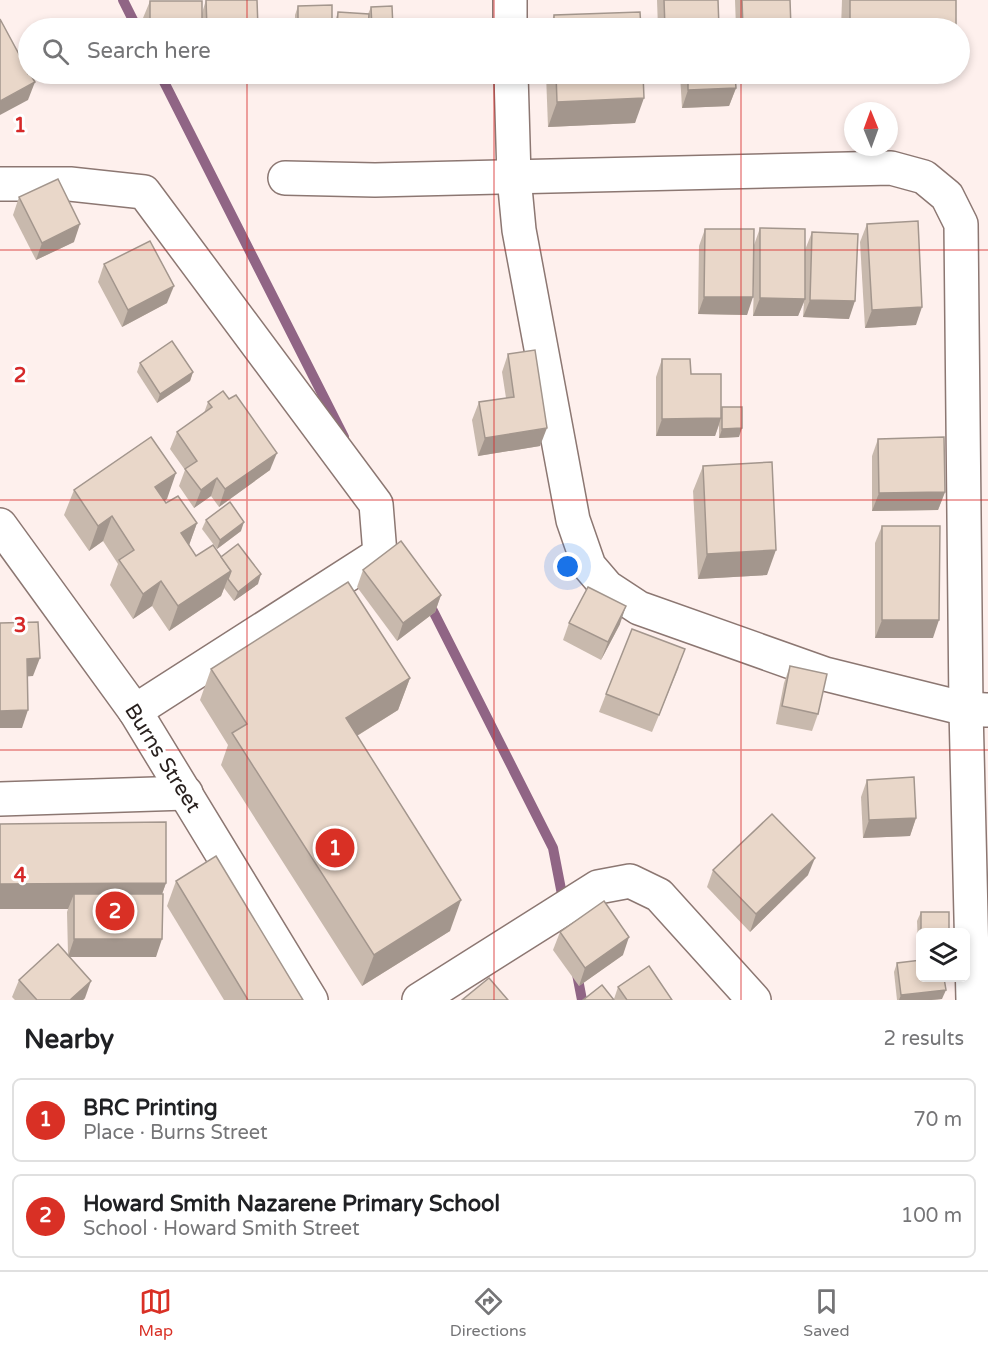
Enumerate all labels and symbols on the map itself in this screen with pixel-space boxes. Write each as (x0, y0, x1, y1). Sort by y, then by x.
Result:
north arrow (844, 102, 898, 156)
text: 1 (14, 114, 26, 138)
text: 2 (14, 364, 26, 388)
your location (553, 552, 582, 581)
text: 3 (14, 614, 26, 638)
street label: Burns Street (119, 699, 206, 817)
pin: 1 (316, 826, 354, 870)
text: 4 (14, 864, 27, 888)
pin: 2 (96, 888, 134, 934)

